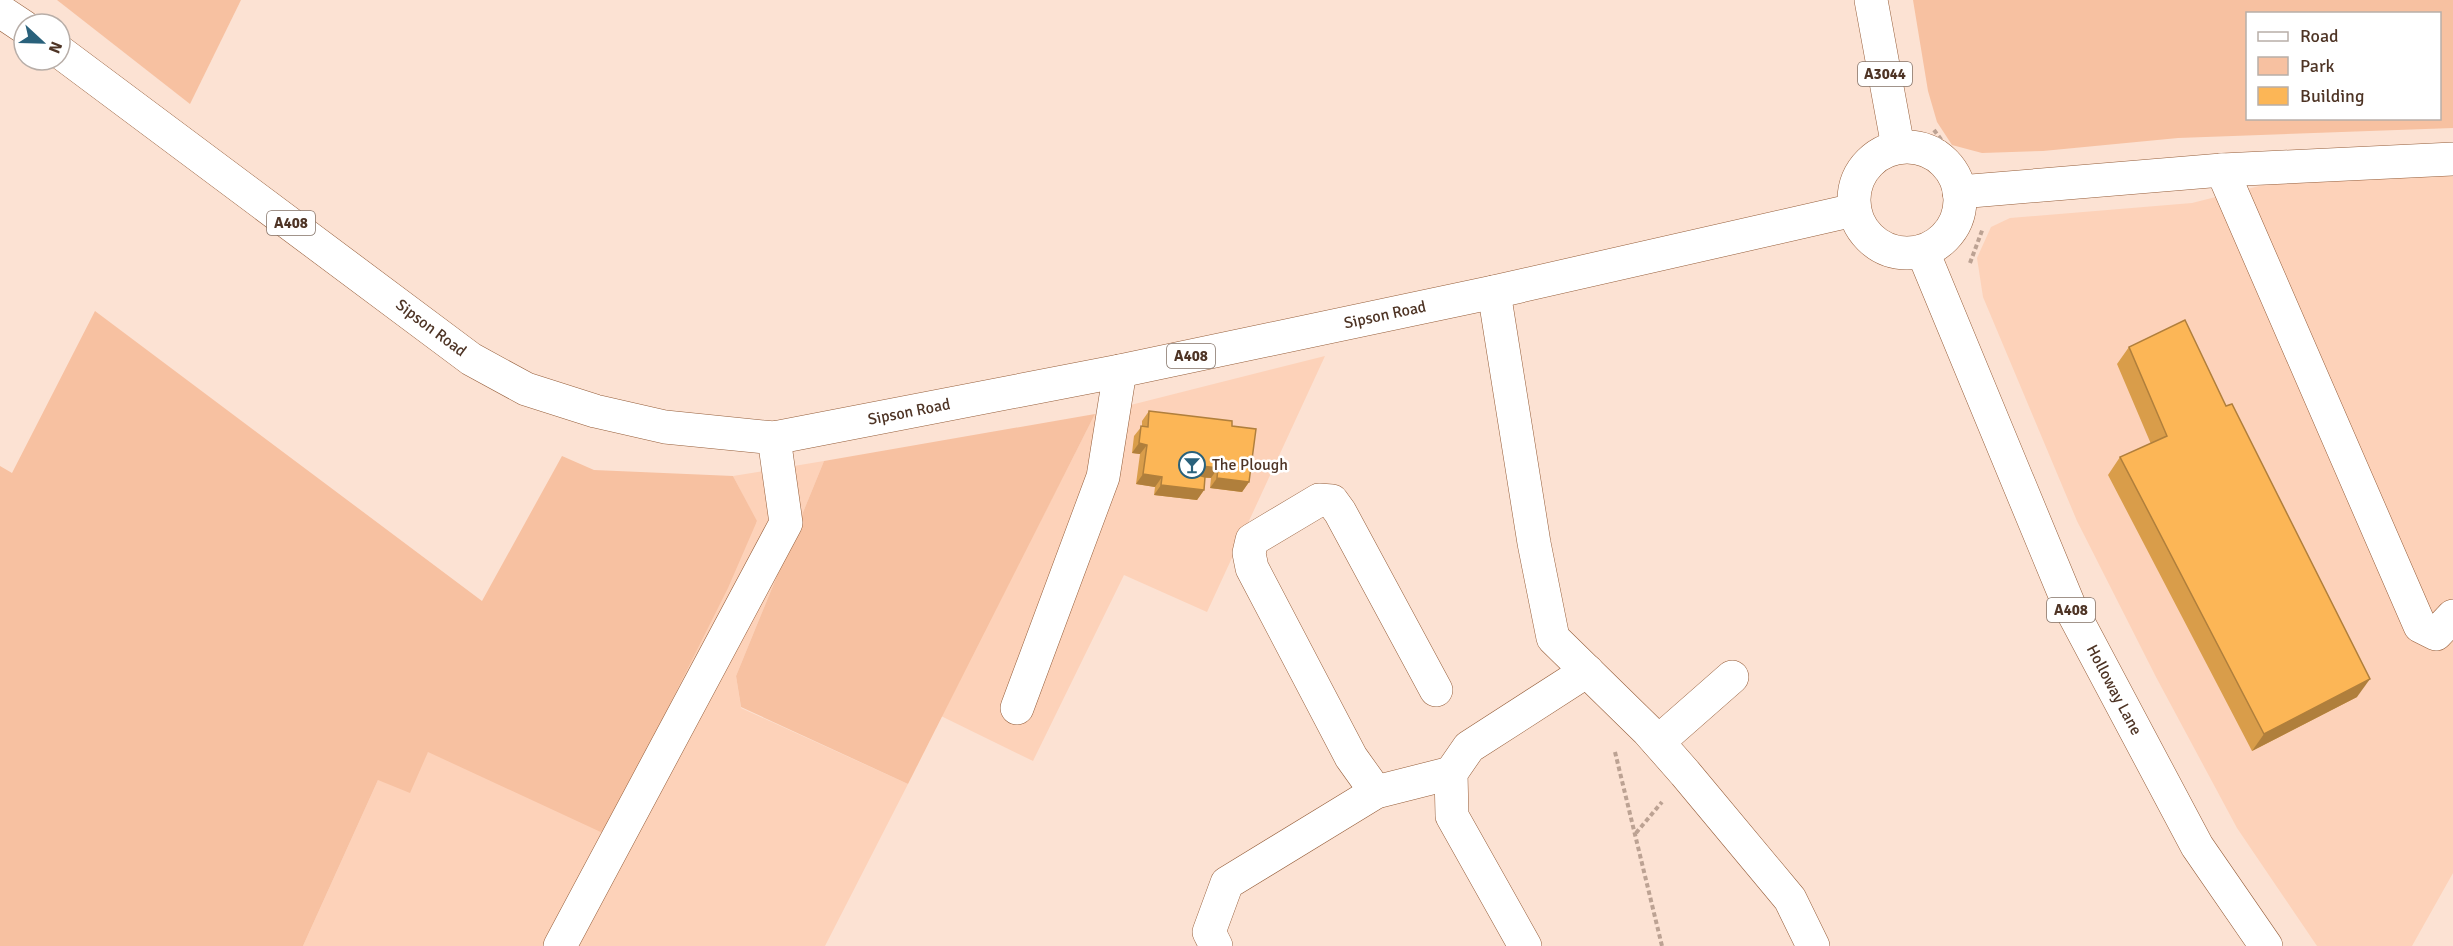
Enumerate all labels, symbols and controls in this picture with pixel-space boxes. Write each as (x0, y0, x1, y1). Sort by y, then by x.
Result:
north arrow (12, 12, 72, 72)
legend (2246, 12, 2441, 120)
text: Road (2300, 25, 2339, 47)
text: N (44, 38, 66, 56)
text: Park (2300, 55, 2335, 77)
road number: A3044 (1858, 62, 1912, 86)
text: Building (2300, 85, 2364, 107)
road number: A408 (267, 211, 315, 235)
street label: Sipson Road (392, 295, 470, 361)
street label: Sipson Road (1342, 297, 1428, 333)
road number: A408 (1167, 344, 1215, 368)
street label: Sipson Road (866, 394, 952, 430)
bar icon: The Plough (1177, 450, 1207, 480)
place label: The Plough (1212, 455, 1288, 475)
road number: A408 (2047, 598, 2095, 622)
street label: Holloway Lane (2082, 641, 2146, 739)

